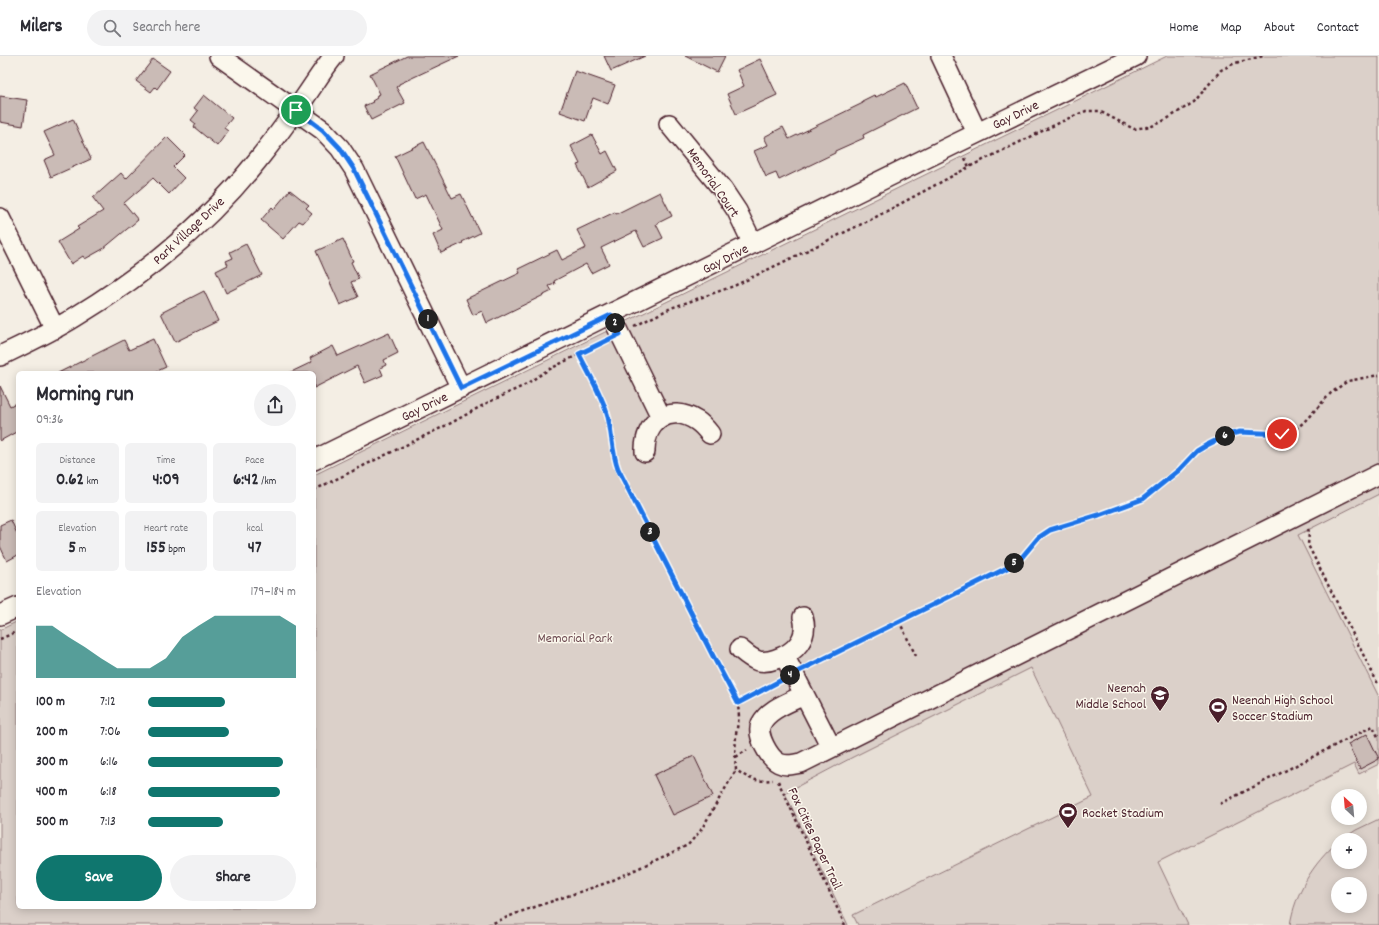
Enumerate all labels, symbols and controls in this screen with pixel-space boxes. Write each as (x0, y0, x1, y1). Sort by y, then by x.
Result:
search box (87, 10, 367, 46)
text: Milers (20, 14, 63, 41)
icon: search (101, 17, 123, 39)
text: Search here (133, 17, 200, 39)
text: Home (1169, 18, 1198, 38)
text: Map (1220, 18, 1242, 38)
text: About (1264, 18, 1295, 38)
text: Contact (1317, 18, 1359, 38)
pin (279, 93, 313, 127)
street label: Gay Drive (989, 96, 1043, 136)
icon: arrive (285, 99, 307, 121)
street label: Memorial Court (681, 144, 744, 222)
street label: Park Village Drive (149, 193, 230, 270)
street label: Gay Drive (699, 240, 753, 280)
pin: 1 (418, 309, 438, 329)
text: 1 (427, 311, 429, 327)
pin: 2 (605, 313, 625, 333)
text: 2 (613, 315, 617, 331)
text: Morning run (36, 380, 134, 411)
button: share (254, 384, 296, 426)
street label: Gay Drive (398, 388, 452, 428)
text: 09:36 (36, 411, 63, 430)
pin (1265, 417, 1299, 451)
icon: check (1271, 423, 1293, 445)
pin: 6 (1215, 426, 1235, 446)
text: 6 (1222, 428, 1228, 444)
text: Distance (59, 453, 95, 469)
text: Time (157, 453, 175, 469)
text: Pace (245, 453, 264, 469)
text: 0.62 (56, 469, 84, 493)
text: 4:09 (153, 469, 179, 493)
text: 6:42 (233, 469, 259, 493)
text: km (84, 474, 99, 490)
text: /km (259, 474, 276, 490)
text: Elevation (58, 521, 96, 537)
text: Heart rate (144, 521, 188, 537)
text: kcal (246, 521, 263, 537)
pin: 3 (640, 522, 660, 542)
text: 3 (648, 524, 652, 540)
text: 5 (68, 537, 76, 561)
text: 155 (146, 537, 166, 561)
text: 47 (248, 537, 261, 561)
text: m (76, 542, 86, 558)
text: bpm (166, 542, 186, 558)
pin: 5 (1004, 553, 1024, 573)
text: 5 (1011, 555, 1017, 571)
text: Elevation (36, 583, 81, 602)
text: 179–184 m (250, 583, 296, 602)
park label: Memorial Park (538, 629, 613, 649)
pin: 4 (780, 665, 800, 685)
text: 4 (788, 667, 792, 683)
place label: Neenah Middle School (1075, 679, 1147, 715)
school or university icon: Neenah Middle School (1149, 684, 1171, 712)
place label: Neenah High School Soccer Stadium (1232, 691, 1334, 727)
text: 100 m (36, 693, 65, 712)
text: 7:12 (100, 693, 116, 712)
sports icon: Neenah High School Soccer Stadium (1207, 696, 1229, 724)
text: 200 m (36, 723, 68, 742)
text: 7:06 (100, 723, 121, 742)
text: 300 m (36, 753, 68, 772)
text: 6:16 (100, 753, 118, 772)
text: 400 m (36, 783, 67, 802)
text: 6:18 (100, 783, 117, 802)
street label: Fox Cities Paper Trail (782, 785, 847, 894)
north arrow (1331, 789, 1367, 825)
map controls (1331, 789, 1367, 913)
sports icon: Rocket Stadium (1057, 801, 1079, 829)
place label: Rocket Stadium (1082, 804, 1164, 824)
text: 500 m (36, 813, 68, 832)
text: 7:13 (100, 813, 116, 832)
button: + (1331, 833, 1367, 869)
button: Save (36, 855, 162, 901)
button: Share (170, 855, 296, 901)
button: − (1331, 877, 1367, 913)

